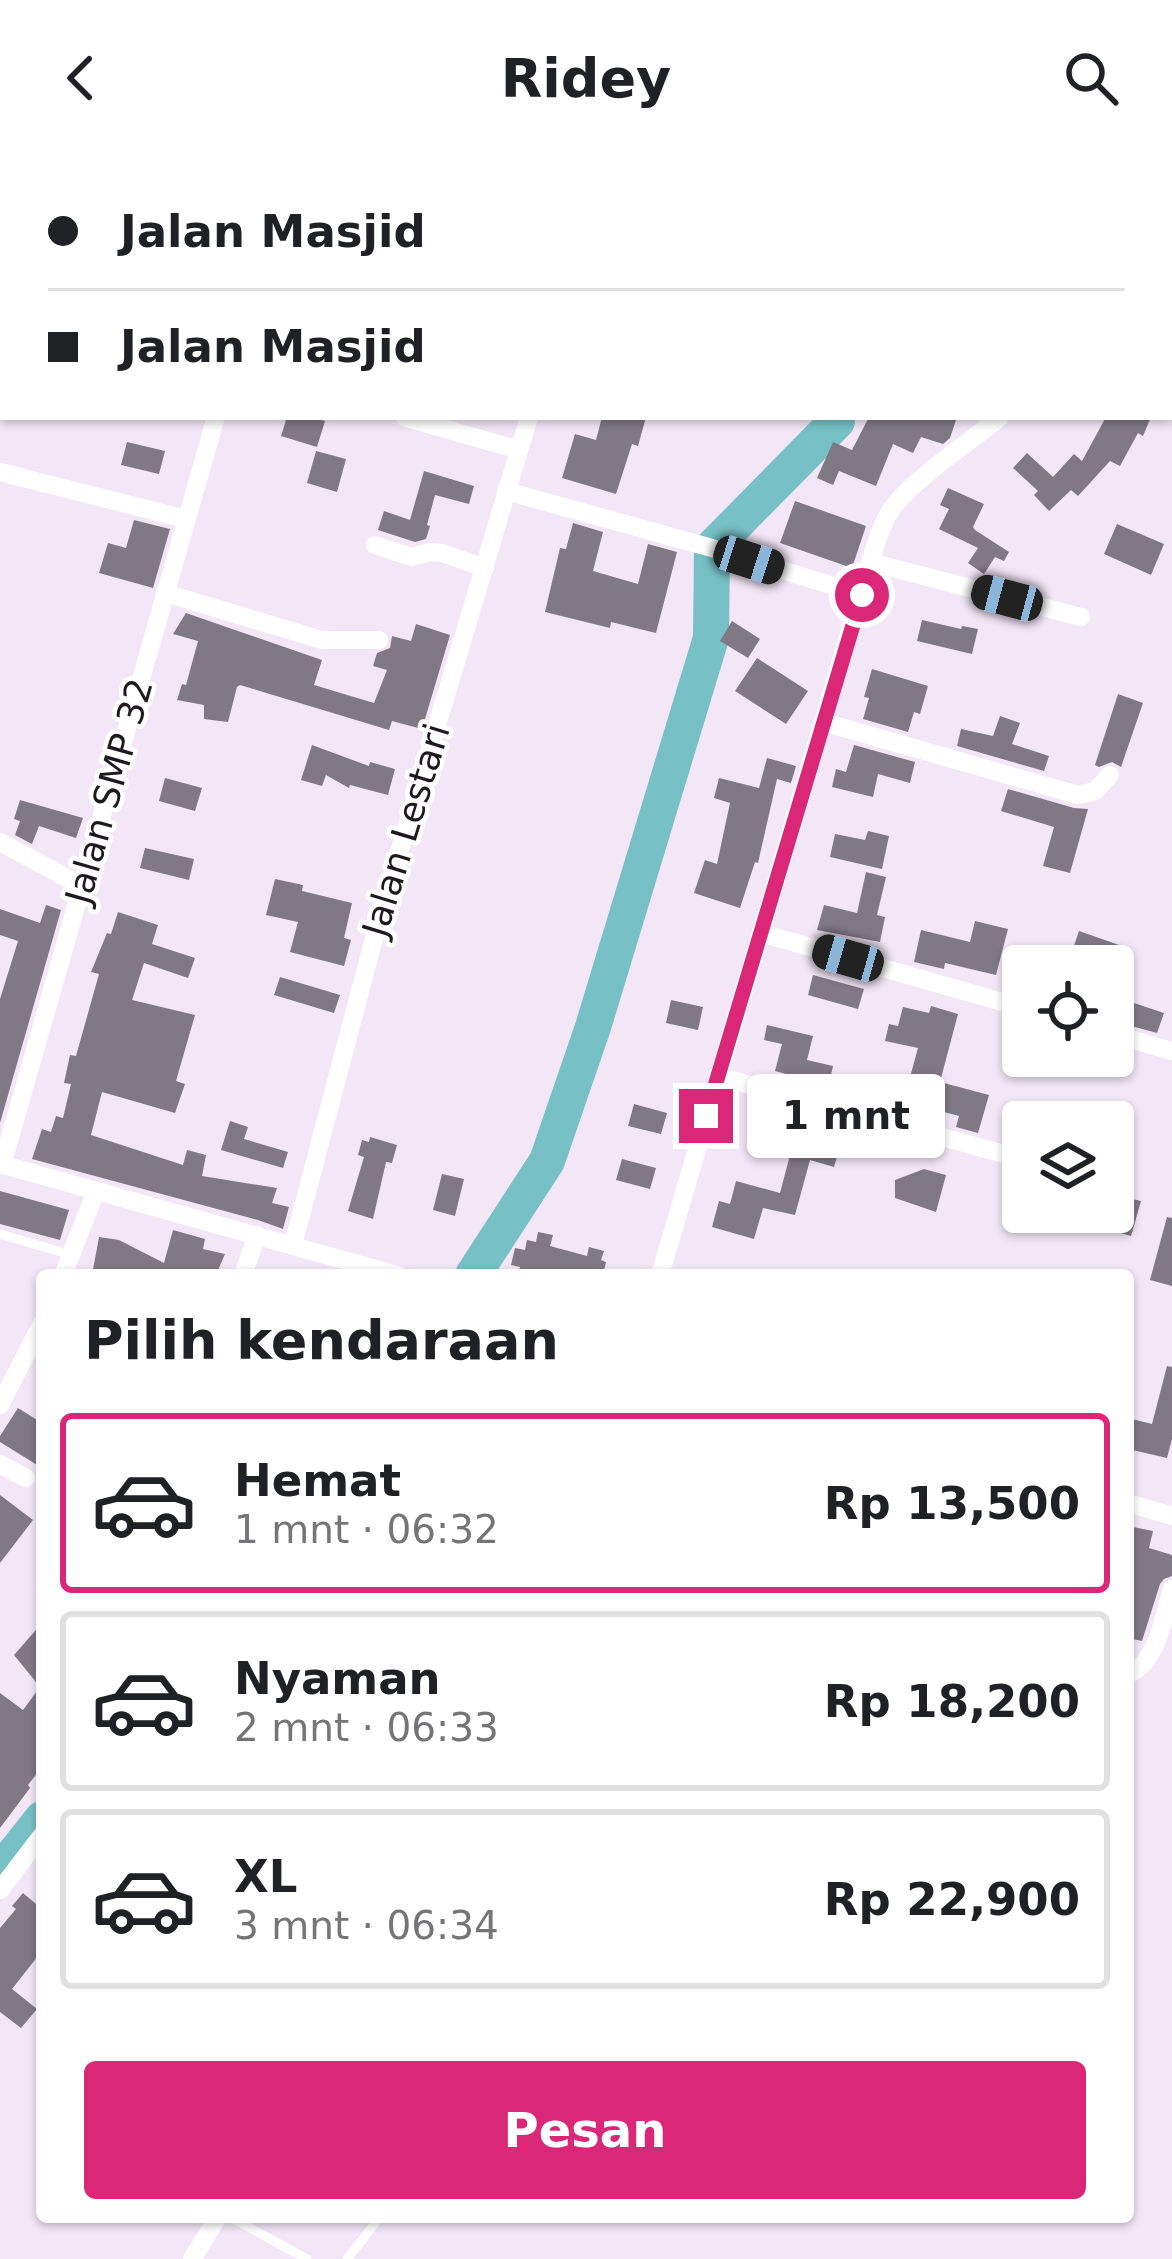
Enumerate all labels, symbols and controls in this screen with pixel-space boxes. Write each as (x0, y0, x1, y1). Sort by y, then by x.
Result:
icon: back (48, 45, 114, 111)
icon: search (1058, 45, 1124, 111)
text: Ridey (501, 47, 671, 110)
text: Jalan Masjid (120, 205, 426, 258)
text: Jalan Masjid (120, 320, 426, 373)
car (709, 532, 789, 588)
route start (835, 568, 889, 622)
car (968, 571, 1046, 625)
street label: Jalan SMP 32 (57, 674, 161, 910)
street label: Jalan Lestari (354, 719, 458, 943)
car (808, 931, 888, 985)
map controls (1002, 945, 1134, 1233)
button: locate (1002, 945, 1134, 1077)
callout: 1 mnt (748, 1074, 946, 1158)
route end (679, 1089, 733, 1143)
text: 1 mnt (782, 1093, 910, 1138)
button: layers (1002, 1101, 1134, 1233)
text: Pilih kendaraan (84, 1309, 559, 1372)
icon: car (90, 1449, 198, 1557)
text: Hemat (234, 1454, 401, 1507)
text: Rp 13,500 (824, 1477, 1080, 1530)
text: 1 mnt · 06:32 (234, 1507, 499, 1552)
icon: car (90, 1647, 198, 1755)
text: Nyaman (234, 1652, 441, 1705)
text: Rp 18,200 (824, 1675, 1080, 1728)
text: 2 mnt · 06:33 (234, 1705, 499, 1750)
icon: car (90, 1845, 198, 1953)
text: XL (234, 1850, 297, 1903)
text: Rp 22,900 (824, 1873, 1080, 1926)
text: 3 mnt · 06:34 (234, 1903, 499, 1948)
button: Pesan (84, 2061, 1086, 2199)

